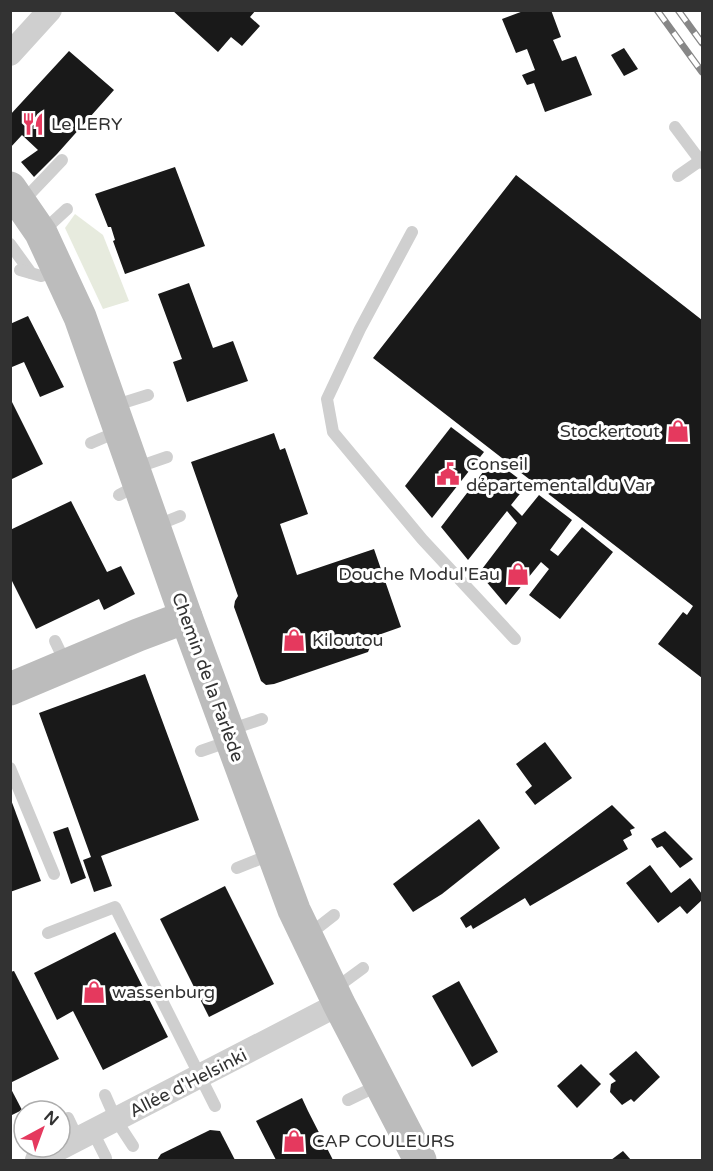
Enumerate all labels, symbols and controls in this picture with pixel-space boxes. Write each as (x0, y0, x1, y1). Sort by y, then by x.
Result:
restaurant icon: Le LERY (20, 111, 46, 137)
place label: Le LERY (51, 113, 123, 135)
shop icon: Stockertout (665, 418, 691, 444)
place label: Stockertout (560, 420, 660, 442)
place label: Conseil départemental du Var (466, 453, 652, 496)
public building icon: Conseil départemental du Var (435, 461, 461, 487)
shop icon: Douche Modul'Eau (505, 561, 531, 587)
place label: Douche Modul'Eau (338, 563, 500, 585)
street label: Chemin de la Farlède (167, 589, 249, 765)
shop icon: Kiloutou (281, 627, 307, 653)
place label: Kiloutou (312, 629, 384, 651)
shop icon: wassenburg (81, 979, 107, 1005)
place label: wassenburg (112, 981, 215, 1003)
street label: Allée d'Helsinki (126, 1044, 250, 1122)
north arrow (12, 1099, 72, 1159)
text: N (40, 1107, 63, 1130)
shop icon: CAP COULEURS (281, 1128, 307, 1154)
place label: CAP COULEURS (312, 1130, 455, 1152)

